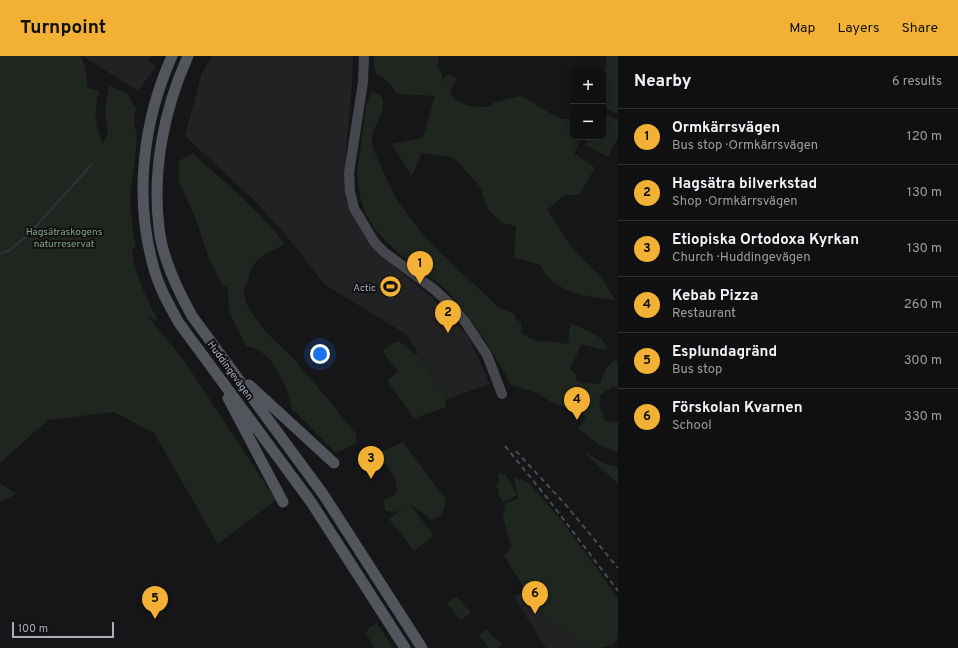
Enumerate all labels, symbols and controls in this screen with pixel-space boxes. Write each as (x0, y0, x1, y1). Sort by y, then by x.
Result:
text: Turnpoint (20, 16, 106, 40)
text: Map (789, 20, 815, 37)
text: Layers (837, 20, 879, 37)
text: Share (901, 20, 938, 37)
map controls (570, 68, 606, 140)
button: + (570, 68, 606, 104)
text: Nearby (634, 71, 691, 93)
text: 6 results (892, 74, 942, 90)
button: − (570, 104, 606, 140)
text: Ormkärrsvägen (672, 119, 780, 138)
text: 1 (644, 129, 650, 145)
text: 120 m (907, 129, 942, 145)
text: Bus stop · Ormkärrsvägen (672, 138, 818, 154)
text: Hagsätra bilverkstad (672, 175, 817, 194)
text: 2 (643, 185, 651, 201)
text: 130 m (907, 185, 942, 201)
text: Shop · Ormkärrsvägen (672, 194, 798, 210)
park label: Hagsätraskogens naturreservat (26, 226, 103, 251)
text: Etiopiska Ortodoxa Kyrkan (672, 231, 859, 250)
text: 3 (643, 241, 651, 257)
text: 130 m (907, 241, 942, 257)
text: Church · Huddingevägen (672, 250, 811, 266)
pin: 1 (407, 251, 433, 284)
sports icon: Actic (378, 274, 404, 300)
place label: Actic (353, 282, 376, 295)
text: Kebab Pizza (672, 287, 758, 306)
text: 4 (643, 297, 651, 313)
text: 260 m (904, 297, 942, 313)
pin: 2 (435, 300, 461, 333)
text: Restaurant (672, 306, 736, 322)
street label: Huddingevägen (204, 339, 256, 403)
text: Esplundagränd (672, 343, 777, 362)
your location (310, 344, 330, 364)
text: 5 (643, 353, 651, 369)
text: 300 m (904, 353, 942, 369)
text: Bus stop (672, 362, 722, 378)
pin: 4 (564, 387, 590, 420)
text: Förskolan Kvarnen (672, 399, 803, 418)
text: 6 (643, 409, 651, 425)
text: 330 m (904, 409, 942, 425)
text: School (672, 418, 712, 434)
pin: 3 (358, 446, 384, 479)
pin: 6 (522, 581, 548, 614)
pin: 5 (142, 586, 168, 619)
scale bar (12, 620, 114, 639)
text: 100 m (18, 622, 48, 636)

